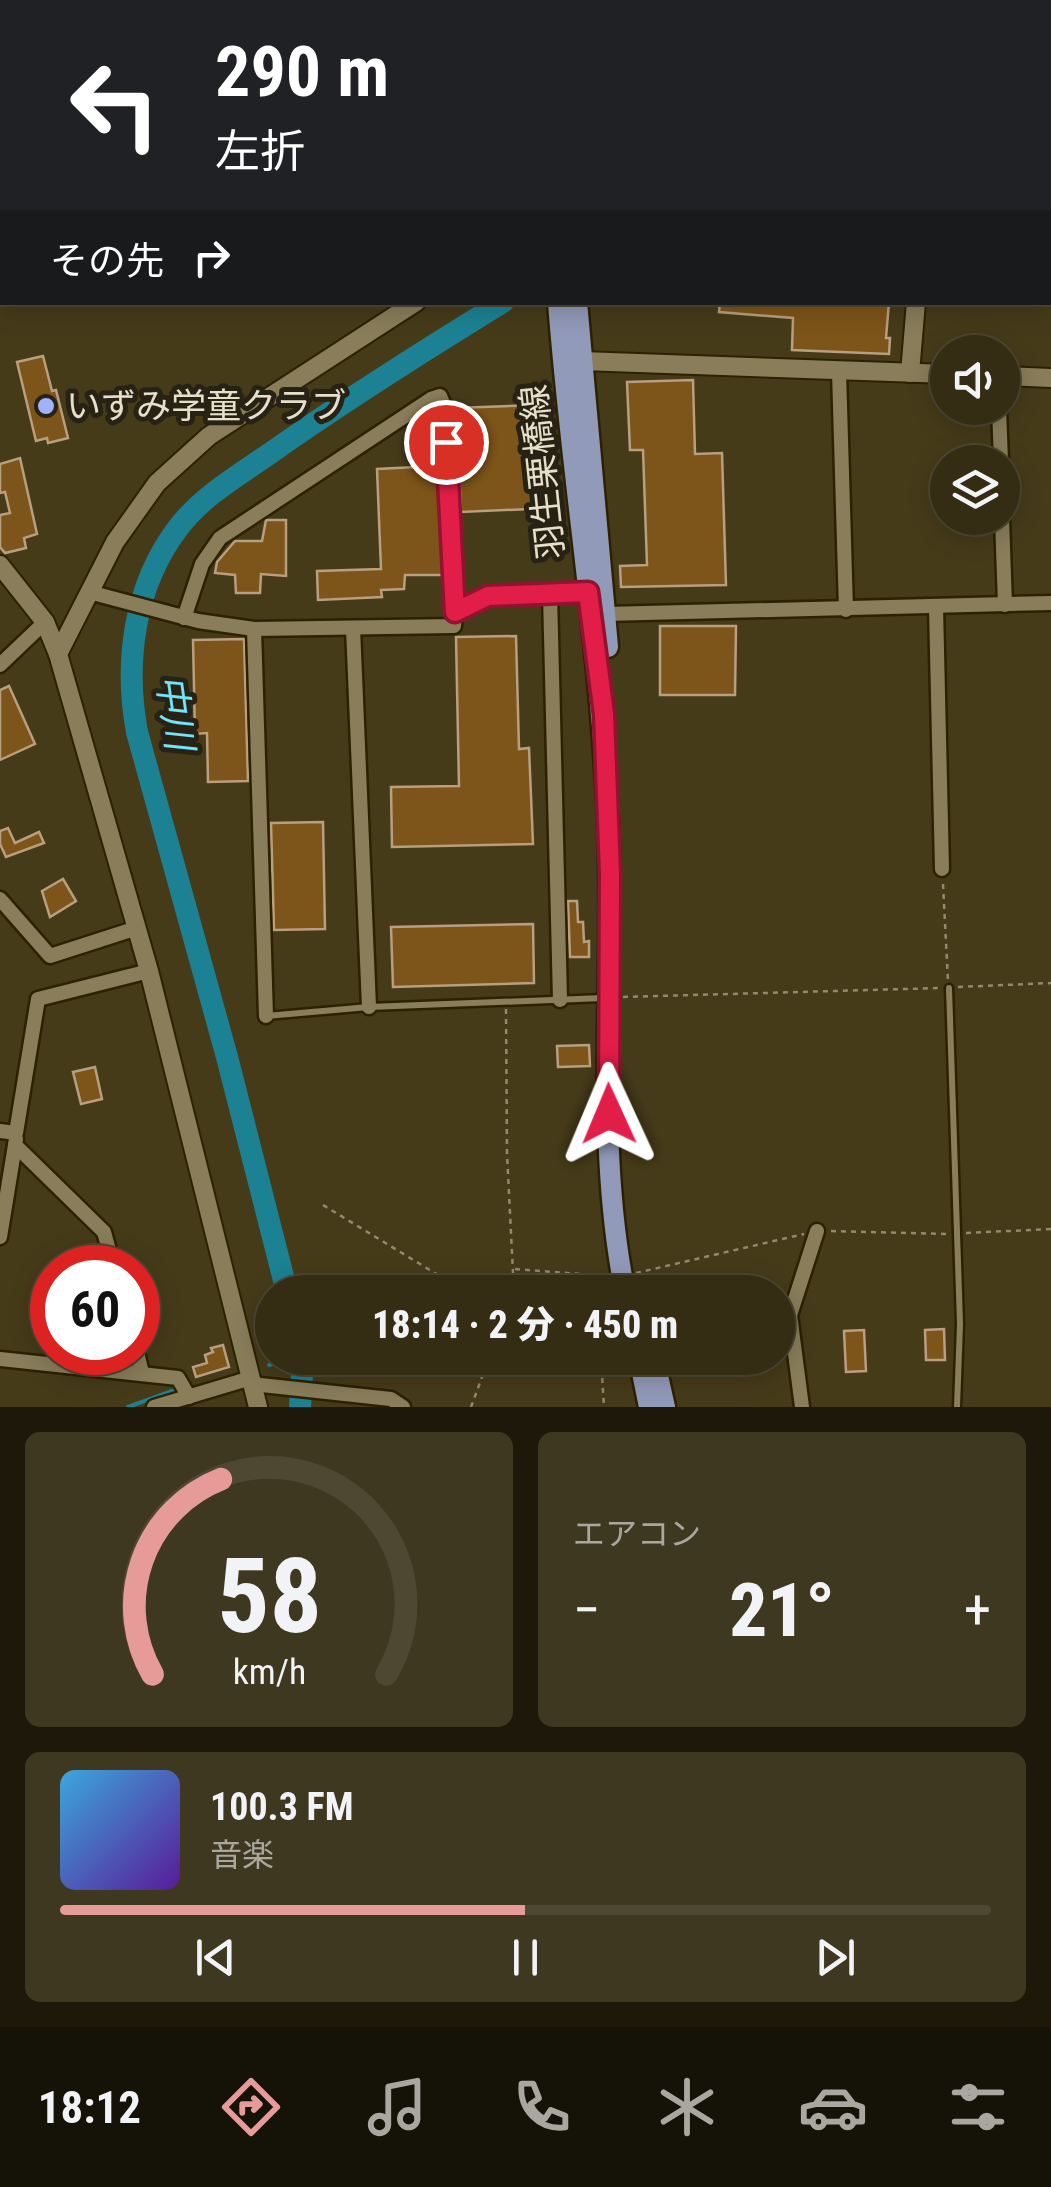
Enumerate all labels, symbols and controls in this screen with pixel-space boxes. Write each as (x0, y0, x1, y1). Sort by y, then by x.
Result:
text: 290 m (215, 31, 389, 113)
icon: left (50, 40, 180, 170)
text: 左折 (215, 125, 305, 178)
icon: right (184, 230, 239, 285)
text: その先 (50, 239, 164, 283)
map controls (930, 335, 1020, 535)
button: sound (930, 335, 1020, 425)
street label: 羽生栗橋線 (513, 383, 573, 561)
place label: いずみ学童クラブ (66, 386, 346, 427)
marker: いずみ学童クラブ (35, 395, 57, 417)
pin (404, 400, 489, 485)
icon: arrive (419, 415, 474, 470)
button: layers (930, 445, 1020, 535)
water label: 中川 (148, 671, 203, 757)
position arrow (557, 1062, 661, 1166)
speed limit sign: 60 (30, 1245, 160, 1375)
text: 18:14 · 2 分 · 450 m (372, 1303, 678, 1347)
text: エアコン (573, 1515, 701, 1553)
text: 58 (216, 1536, 322, 1657)
text: 21° (729, 1566, 835, 1654)
text: − (573, 1578, 601, 1642)
text: + (964, 1578, 991, 1642)
text: km/h (232, 1651, 306, 1693)
text: 100.3 FM (210, 1785, 354, 1829)
text: 音楽 (210, 1836, 274, 1874)
icon: previous (188, 1930, 243, 1985)
icon: pause (498, 1930, 553, 1985)
icon: next (808, 1930, 863, 1985)
icon: directions (216, 2072, 286, 2142)
icon: music (362, 2072, 432, 2142)
icon: phone (507, 2072, 577, 2142)
icon: climate (652, 2072, 722, 2142)
icon: car (798, 2072, 868, 2142)
icon: filters (943, 2072, 1013, 2142)
text: 18:12 (38, 2081, 141, 2134)

